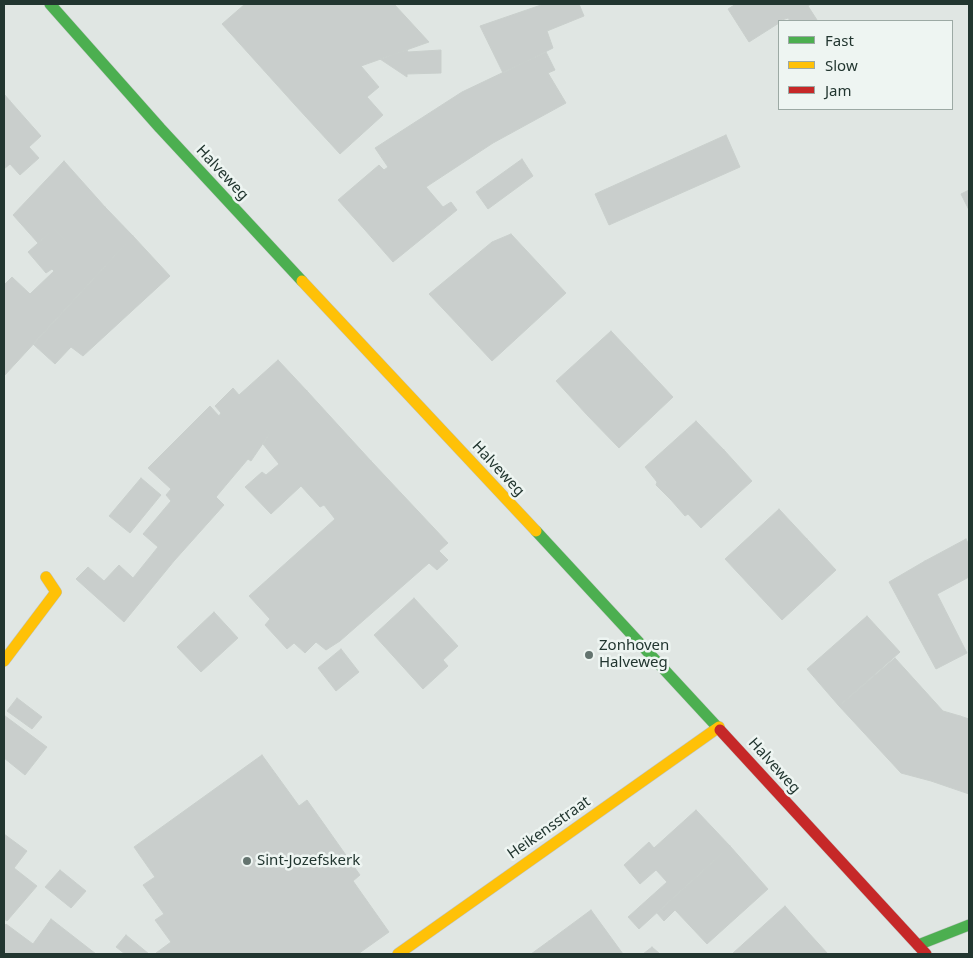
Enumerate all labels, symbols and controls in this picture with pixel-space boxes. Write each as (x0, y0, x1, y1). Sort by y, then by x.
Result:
legend (778, 20, 953, 110)
text: Fast (825, 30, 854, 50)
text: Slow (825, 55, 858, 75)
text: Jam (825, 80, 852, 100)
street label: Halveweg (192, 142, 252, 204)
street label: Halveweg (468, 438, 528, 500)
place label: Zonhoven Halveweg (599, 637, 669, 672)
marker: Zonhoven Halveweg (583, 649, 595, 661)
street label: Halveweg (744, 734, 804, 798)
street label: Heikensstraat (504, 793, 594, 863)
place label: Sint-Jozefskerk (257, 852, 360, 870)
marker: Sint-Jozefskerk (241, 855, 253, 867)

